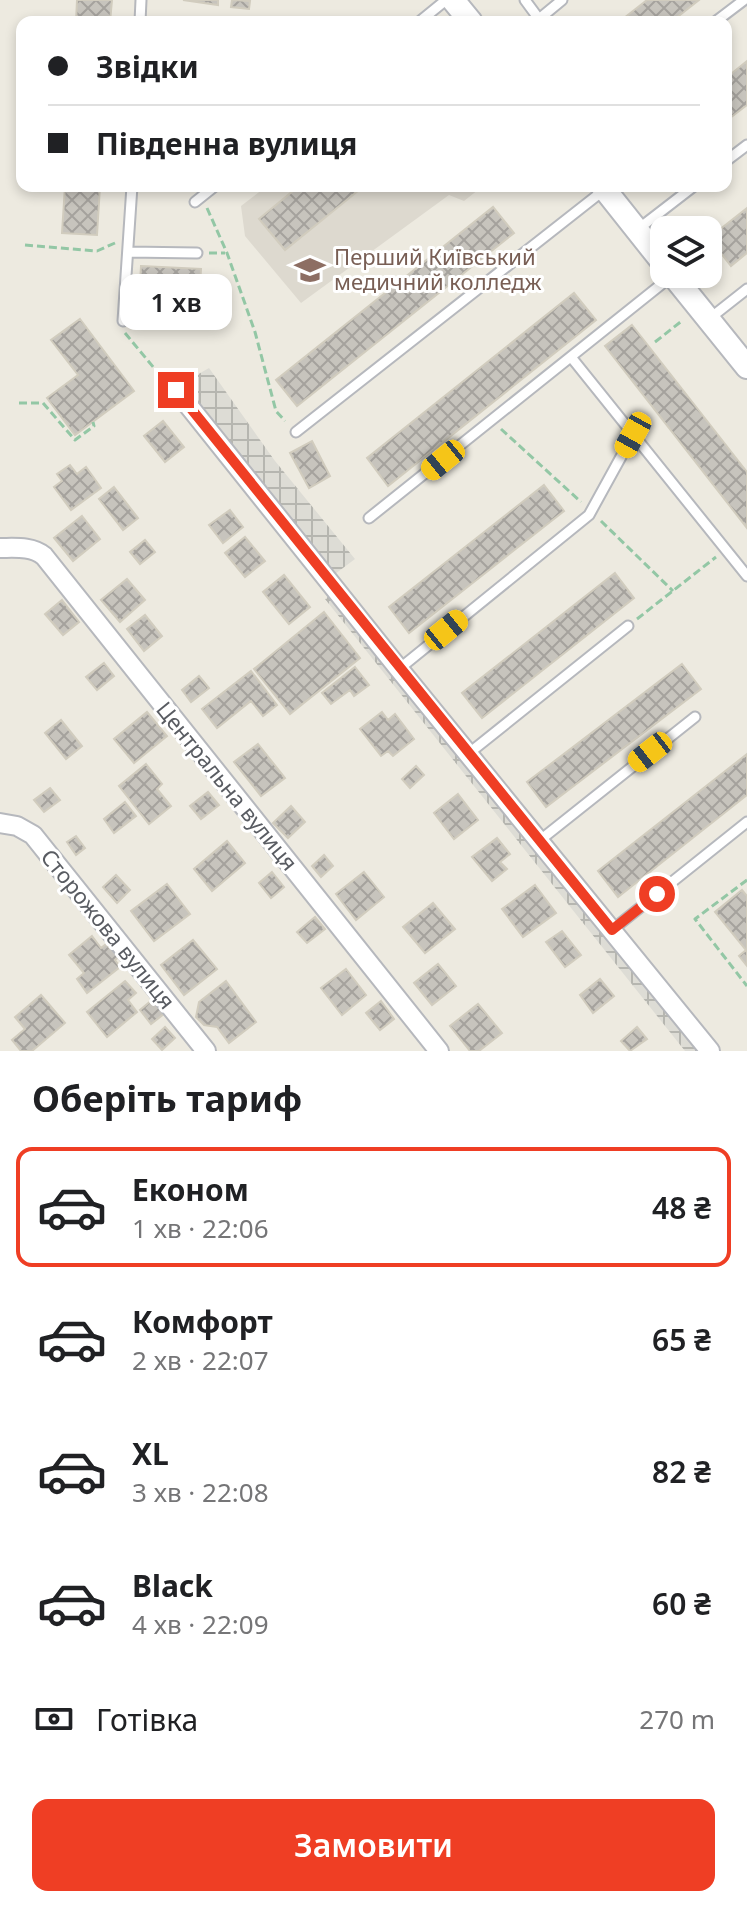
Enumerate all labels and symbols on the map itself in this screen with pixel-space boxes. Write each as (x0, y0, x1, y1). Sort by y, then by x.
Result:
place label: Перший Київський медичний колледж (334, 241, 542, 296)
school or university icon: Перший Київський медичний колледж (293, 253, 327, 287)
callout: 1 хв (120, 274, 232, 330)
route end (158, 372, 194, 408)
car (611, 408, 655, 462)
car (417, 436, 469, 484)
car (420, 606, 472, 654)
street label: Центральна вулиця (150, 695, 305, 876)
car (624, 728, 676, 776)
street label: Сторожова вулиця (35, 842, 183, 1015)
route start (639, 876, 675, 912)

